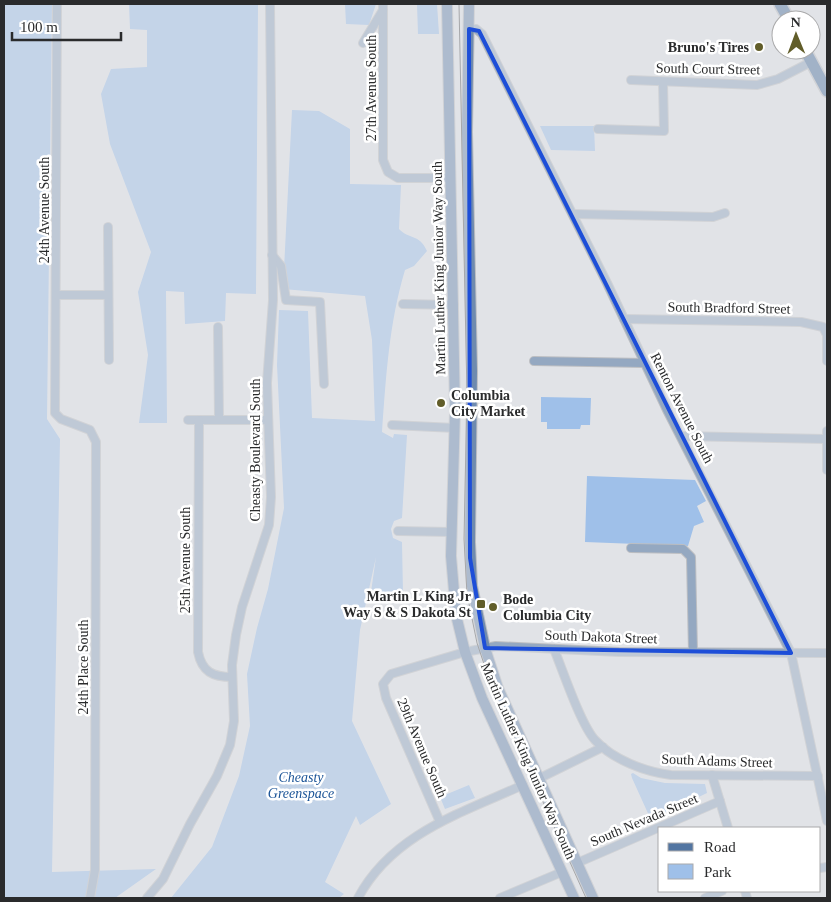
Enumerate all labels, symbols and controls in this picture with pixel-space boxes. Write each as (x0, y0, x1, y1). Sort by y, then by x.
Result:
scale bar (12, 10, 121, 42)
north arrow (771, 10, 821, 60)
text: N (791, 15, 801, 30)
text: 100 m (20, 19, 58, 35)
street label: 27th Avenue South (364, 35, 379, 141)
place label: Bruno's Tires (668, 40, 750, 55)
marker: Bruno's Tires (753, 41, 765, 53)
street label: South Court Street (656, 61, 760, 77)
street label: 24th Avenue South (37, 157, 52, 263)
street label: Martin Luther King Junior Way South (430, 161, 448, 375)
street label: South Bradford Street (667, 299, 791, 317)
street label: Renton Avenue South (648, 350, 716, 466)
street label: Cheasty Boulevard South (248, 378, 263, 522)
place label: Columbia City Market (451, 388, 526, 419)
marker: Columbia City Market (435, 397, 447, 409)
street label: 25th Avenue South (178, 507, 193, 613)
place label: Martin L King Jr Way S & S Dakota St (343, 589, 471, 620)
place label: Bode Columbia City (503, 592, 591, 623)
marker: Martin L King Jr Way S & S Dakota St (475, 598, 487, 610)
marker: Bode Columbia City (487, 601, 499, 613)
street label: 24th Place South (76, 620, 91, 714)
street label: South Dakota Street (544, 628, 658, 646)
street label: Martin Luther King Junior Way South (478, 660, 578, 862)
street label: 29th Avenue South (394, 696, 450, 800)
street label: South Adams Street (661, 752, 773, 770)
park label: Cheasty Greenspace (268, 770, 334, 801)
street label: South Nevada Street (588, 791, 700, 849)
legend (658, 827, 821, 892)
text: Road (704, 839, 736, 855)
text: Park (704, 864, 732, 880)

